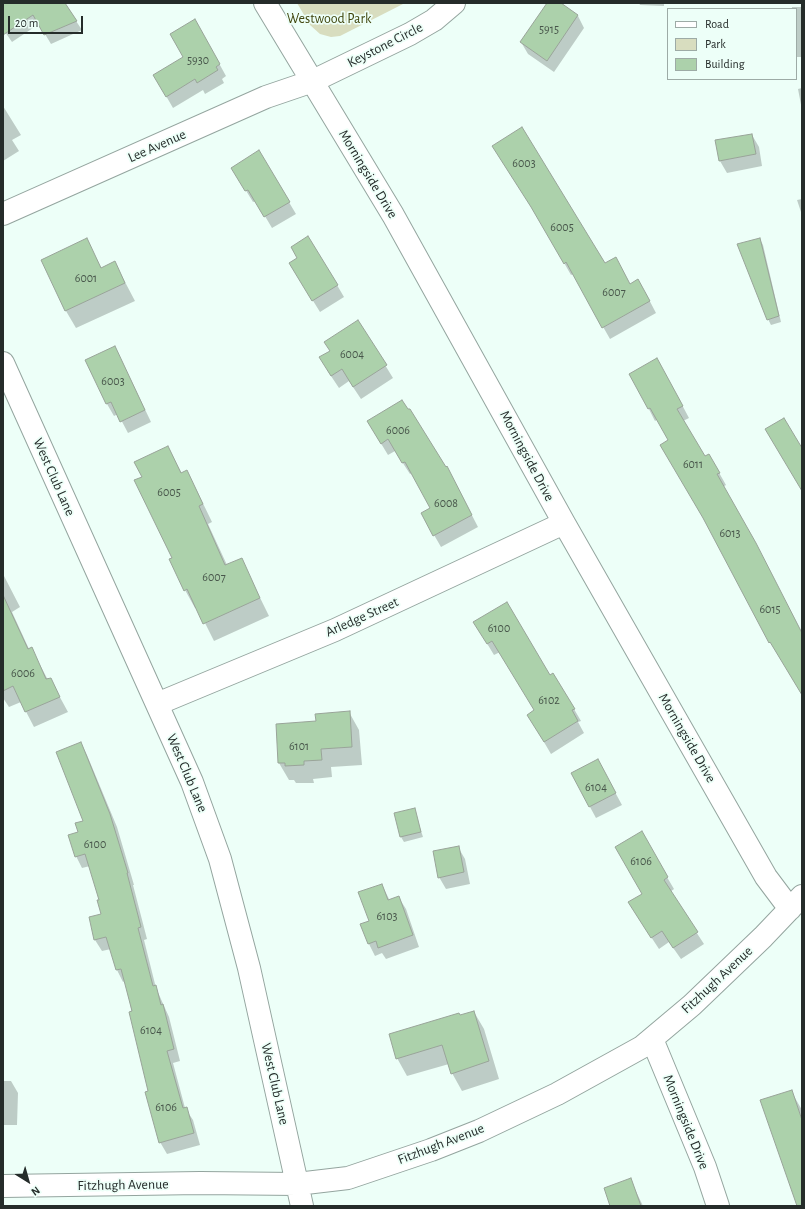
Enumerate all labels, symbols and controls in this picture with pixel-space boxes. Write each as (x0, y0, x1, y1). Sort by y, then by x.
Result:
scale bar (10, 8, 85, 34)
legend (667, 8, 797, 80)
park label: Westwood Park (287, 11, 371, 27)
text: 20 m (15, 17, 38, 29)
text: Road (705, 18, 729, 30)
street label: Keystone Circle (344, 19, 426, 71)
house number: 5915 (539, 22, 559, 36)
text: Park (705, 38, 726, 50)
house number: 5930 (187, 53, 209, 67)
text: Building (705, 58, 745, 70)
street label: Lee Avenue (125, 126, 189, 166)
street label: Morningside Drive (335, 127, 401, 221)
house number: 6003 (512, 156, 536, 170)
house number: 6005 (550, 220, 574, 234)
house number: 6001 (75, 271, 97, 285)
house number: 6007 (602, 285, 626, 299)
house number: 6004 (340, 347, 364, 361)
house number: 6003 (101, 374, 125, 388)
street label: Morningside Drive (496, 408, 558, 504)
house number: 6006 (386, 423, 410, 437)
street label: West Club Lane (29, 435, 79, 519)
house number: 6011 (683, 457, 703, 471)
house number: 6005 (157, 485, 181, 499)
house number: 6008 (434, 496, 458, 510)
house number: 6013 (719, 526, 741, 540)
house number: 6007 (202, 570, 226, 584)
street label: Arledge Street (323, 593, 401, 641)
house number: 6015 (759, 602, 781, 616)
house number: 6100 (488, 621, 510, 635)
house number: 6006 (11, 666, 35, 680)
street label: Morningside Drive (655, 690, 719, 786)
house number: 6102 (538, 693, 560, 707)
street label: West Club Lane (163, 731, 211, 815)
house number: 6101 (289, 739, 309, 753)
house number: 6104 (585, 780, 607, 794)
house number: 6100 (84, 837, 106, 851)
house number: 6106 (630, 854, 652, 868)
house number: 6103 (376, 909, 398, 923)
street label: Fitzhugh Avenue (678, 943, 756, 1017)
house number: 6104 (140, 1023, 162, 1037)
street label: West Club Lane (257, 1041, 293, 1127)
street label: Morningside Drive (659, 1072, 713, 1172)
house number: 6106 (155, 1100, 177, 1114)
street label: Fitzhugh Avenue (395, 1120, 487, 1168)
north arrow (8, 1161, 48, 1201)
street label: Fitzhugh Avenue (77, 1176, 169, 1194)
text: N (29, 1184, 42, 1198)

